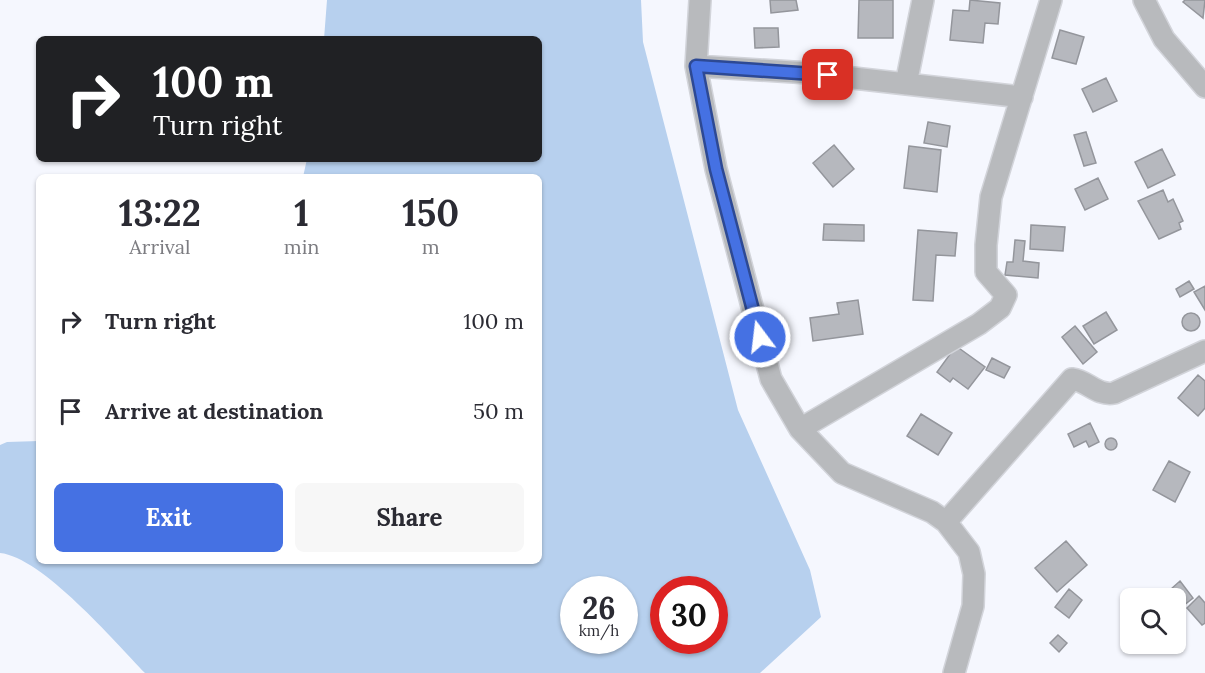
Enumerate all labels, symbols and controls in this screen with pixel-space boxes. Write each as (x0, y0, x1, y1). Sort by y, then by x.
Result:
pin (802, 49, 853, 100)
text: 100 m (153, 55, 273, 109)
icon: arrive (811, 58, 844, 91)
icon: right (54, 60, 132, 138)
text: Turn right (153, 108, 282, 142)
text: 13:22 (119, 190, 201, 236)
text: 1 (294, 190, 309, 236)
text: 150 (402, 190, 459, 236)
text: Arrival (129, 234, 190, 259)
text: min (284, 234, 319, 259)
text: m (422, 234, 440, 259)
icon: right (54, 305, 87, 338)
position arrow (728, 305, 792, 369)
text: Turn right (105, 307, 216, 335)
text: 100 m (463, 307, 524, 335)
icon: arrive (54, 395, 87, 428)
text: Arrive at destination (105, 397, 323, 425)
text: 50 m (473, 397, 524, 425)
button: Exit (54, 483, 283, 552)
button: Share (295, 483, 524, 552)
speed limit sign: 30 (650, 576, 728, 654)
map controls (1120, 588, 1186, 654)
button: search (1120, 588, 1186, 654)
text: 26 (582, 589, 616, 627)
text: km/h (579, 621, 619, 640)

